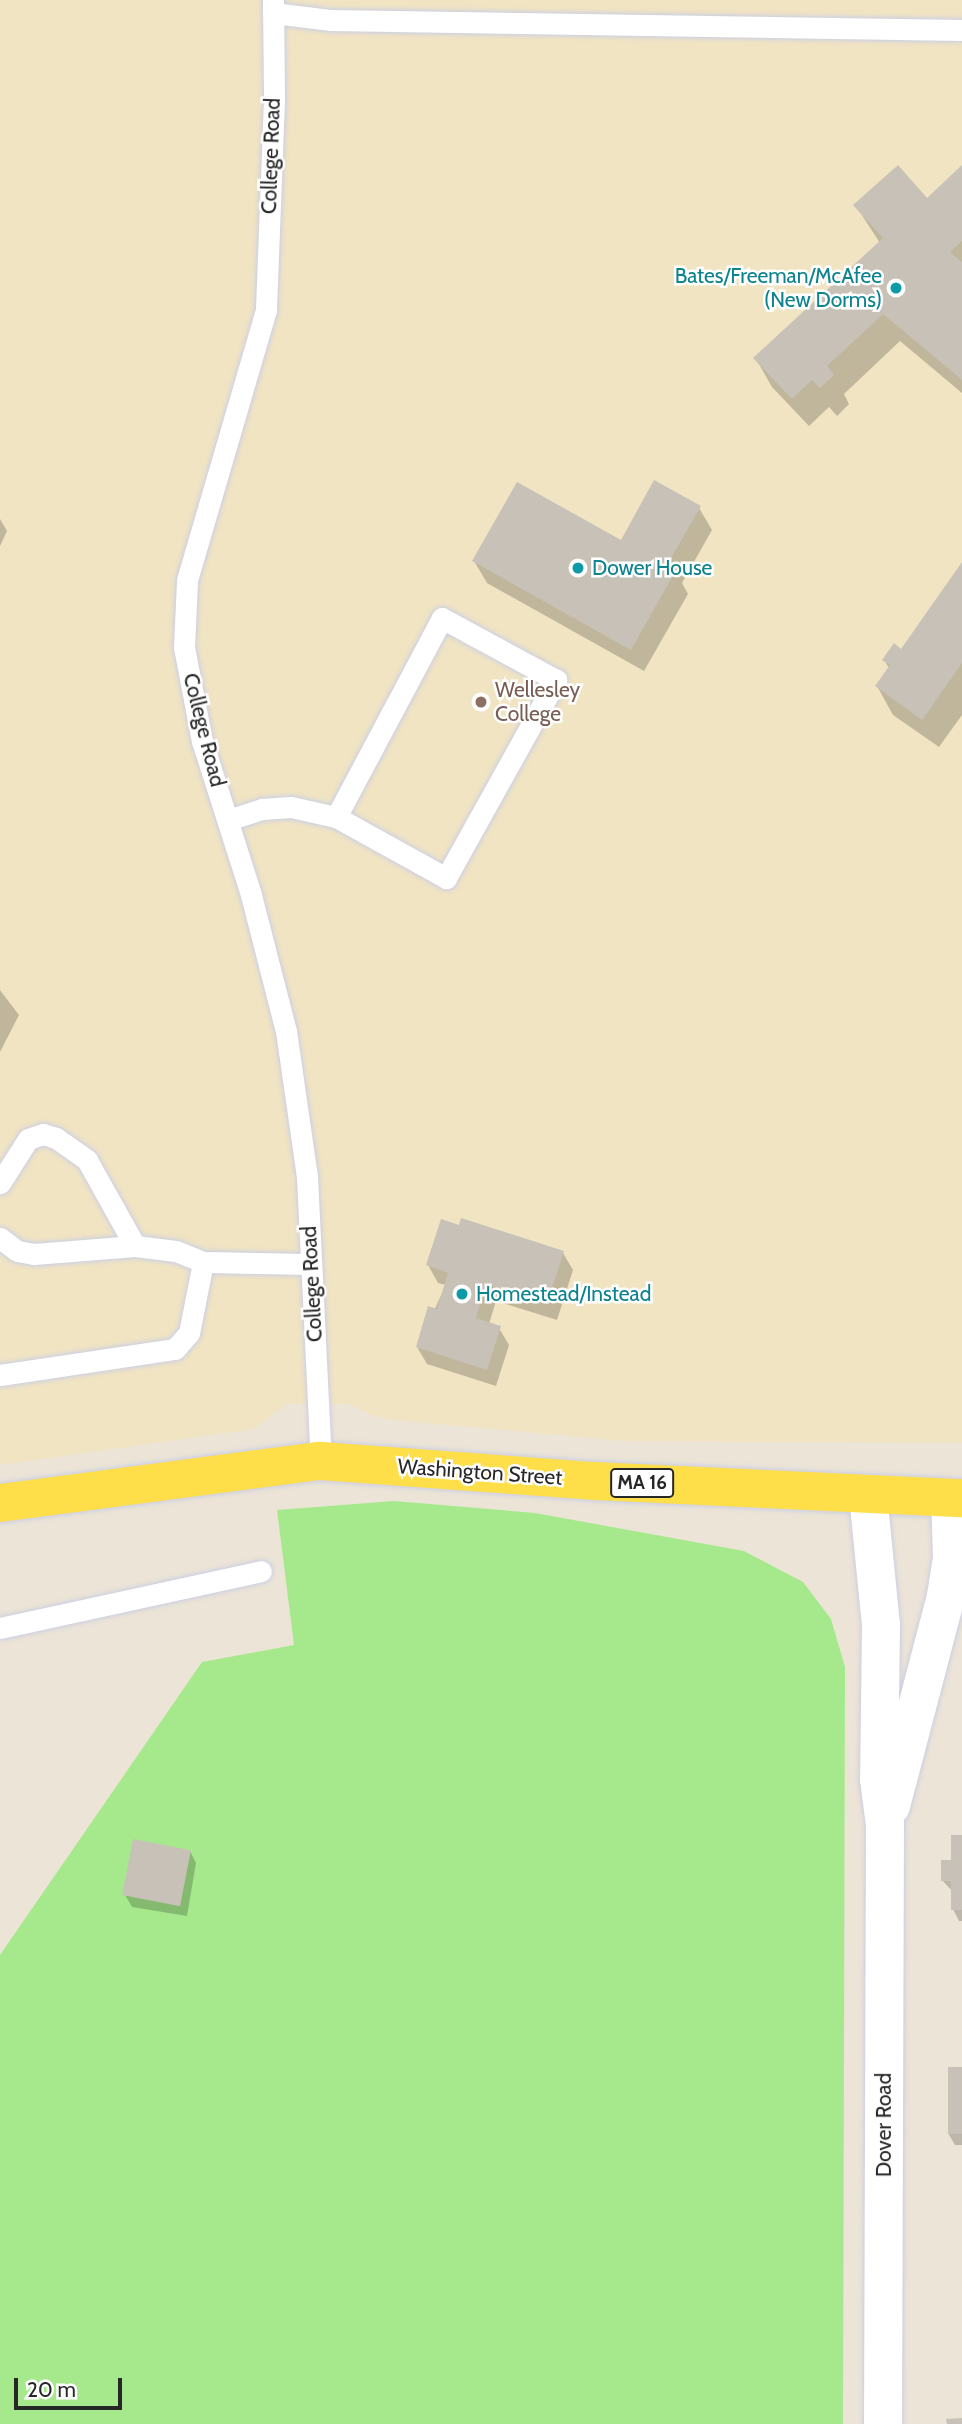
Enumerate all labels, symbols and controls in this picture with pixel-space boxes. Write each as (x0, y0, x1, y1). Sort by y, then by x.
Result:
street label: College Road (256, 97, 286, 215)
place label: Bates/Freeman/McAfee (New Dorms) (675, 263, 882, 313)
marker: Bates/Freeman/McAfee (New Dorms) (888, 280, 904, 296)
place label: Dower House (592, 555, 712, 581)
marker: Dower House (570, 560, 586, 576)
street label: College Road (178, 671, 230, 789)
place label: Wellesley College (495, 677, 580, 727)
marker: Wellesley College (473, 694, 489, 710)
street label: College Road (296, 1225, 328, 1343)
place label: Homestead/Instead (476, 1281, 651, 1307)
marker: Homestead/Instead (454, 1286, 470, 1302)
street label: Washington Street (397, 1454, 563, 1490)
road number: MA 16 (609, 1468, 675, 1498)
street label: Dover Road (871, 2073, 897, 2177)
scale bar (18, 2364, 126, 2408)
text: 20 m (27, 2377, 76, 2402)

